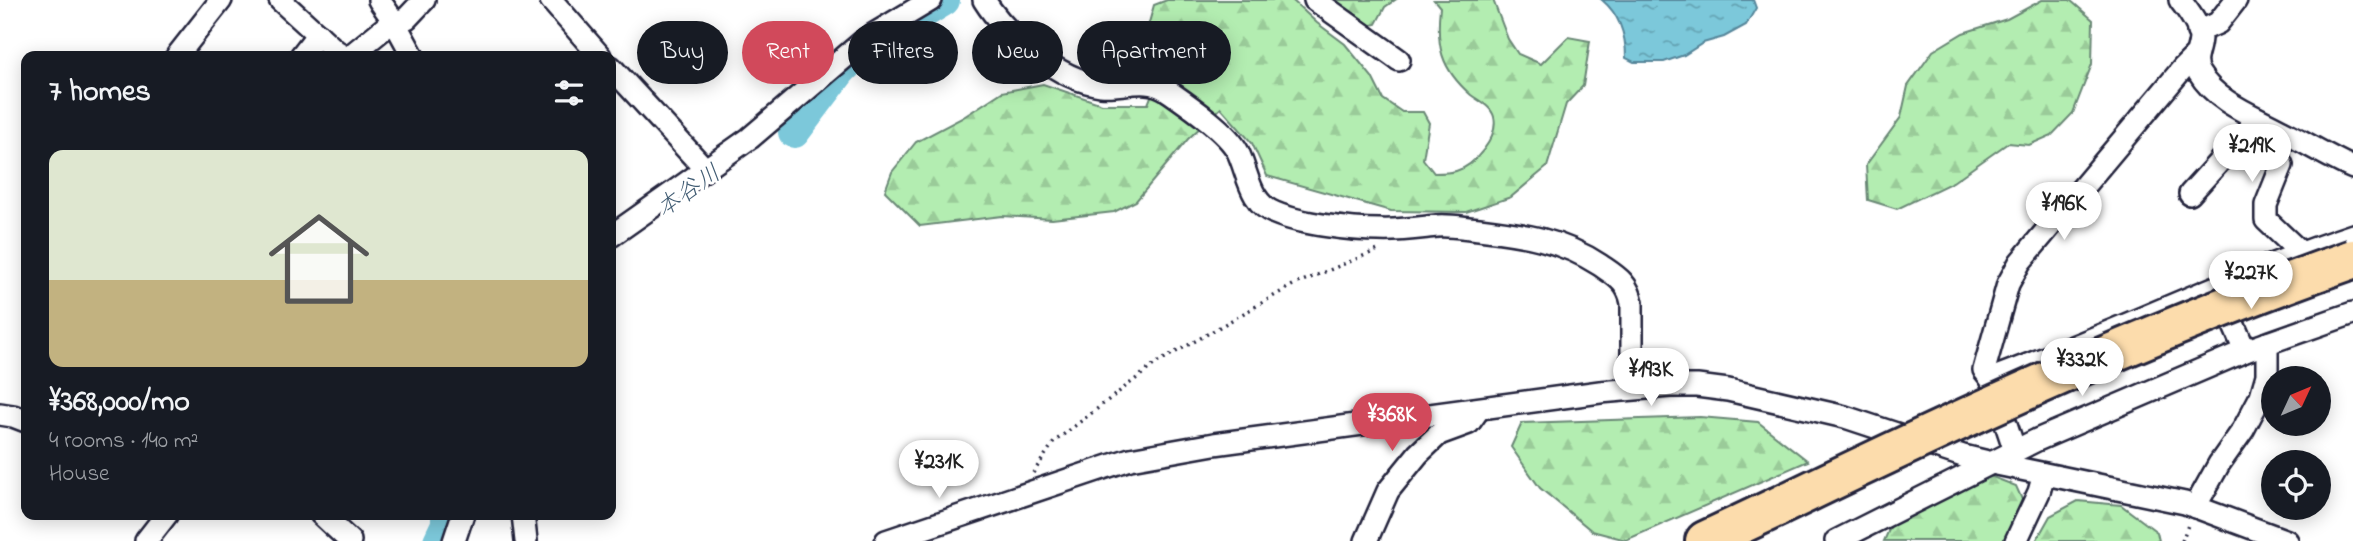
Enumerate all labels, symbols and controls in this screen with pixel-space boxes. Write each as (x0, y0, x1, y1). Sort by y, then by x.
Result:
chip: Buy (637, 21, 728, 84)
chip: Rent (742, 21, 834, 84)
chip: Filters (848, 21, 958, 84)
chip: New (972, 21, 1063, 84)
chip: Apartment (1077, 21, 1231, 84)
text: 7 homes (49, 71, 151, 115)
icon: filters (550, 74, 588, 112)
pin: ¥219K (2203, 124, 2301, 184)
text: ¥219K (2229, 130, 2275, 163)
water label: 本谷川 (650, 157, 729, 227)
pin: ¥196K (2015, 182, 2113, 242)
text: ¥196K (2042, 188, 2086, 221)
icon: home (256, 196, 382, 322)
pin: ¥227K (2202, 252, 2300, 311)
text: ¥227K (2225, 257, 2277, 290)
pin: ¥332K (2033, 338, 2131, 398)
text: ¥332K (2057, 344, 2107, 377)
pin: ¥193K (1602, 348, 1700, 408)
text: ¥193K (1629, 354, 1673, 387)
north arrow (2261, 366, 2331, 436)
map controls (2261, 366, 2331, 520)
text: ¥368,000/mo (49, 381, 190, 425)
pin: ¥368K (1343, 393, 1441, 453)
text: ¥368K (1368, 399, 1416, 432)
text: 4 rooms · 140 m² (49, 425, 198, 458)
pin: ¥231K (890, 440, 988, 500)
text: ¥231K (915, 446, 963, 479)
button: locate (2261, 450, 2331, 520)
text: House (49, 458, 109, 491)

